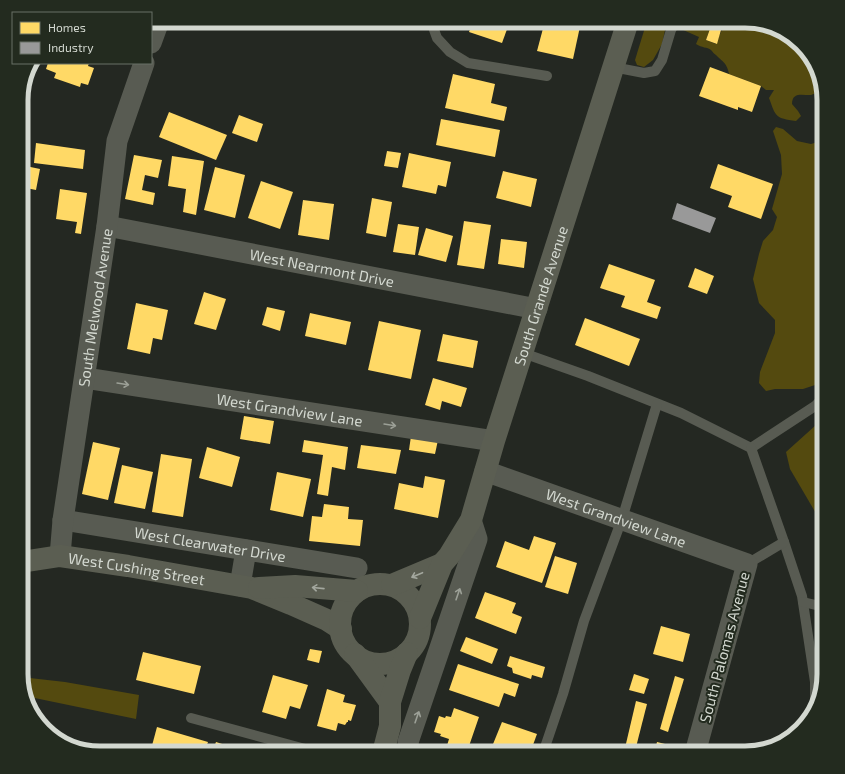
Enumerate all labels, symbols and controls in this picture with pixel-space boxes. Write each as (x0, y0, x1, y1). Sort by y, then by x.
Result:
legend (12, 12, 152, 64)
text: Homes (48, 20, 86, 34)
text: Industry (48, 40, 94, 54)
street label: South Grande Avenue (510, 223, 571, 368)
street label: South Melwood Avenue (74, 227, 116, 388)
street label: West Nearmont Drive (248, 245, 396, 290)
one-way arrow (116, 380, 129, 388)
street label: West Grandview Lane (215, 389, 364, 430)
one-way arrow (383, 421, 396, 429)
street label: West Grandview Lane (543, 484, 689, 551)
street label: West Clearwater Drive (133, 523, 287, 565)
street label: West Cushing Street (67, 548, 207, 589)
street label: South Palomas Avenue (695, 570, 753, 724)
one-way arrow (411, 571, 423, 579)
one-way arrow (312, 585, 325, 592)
one-way arrow (455, 588, 463, 600)
one-way arrow (413, 711, 421, 723)

